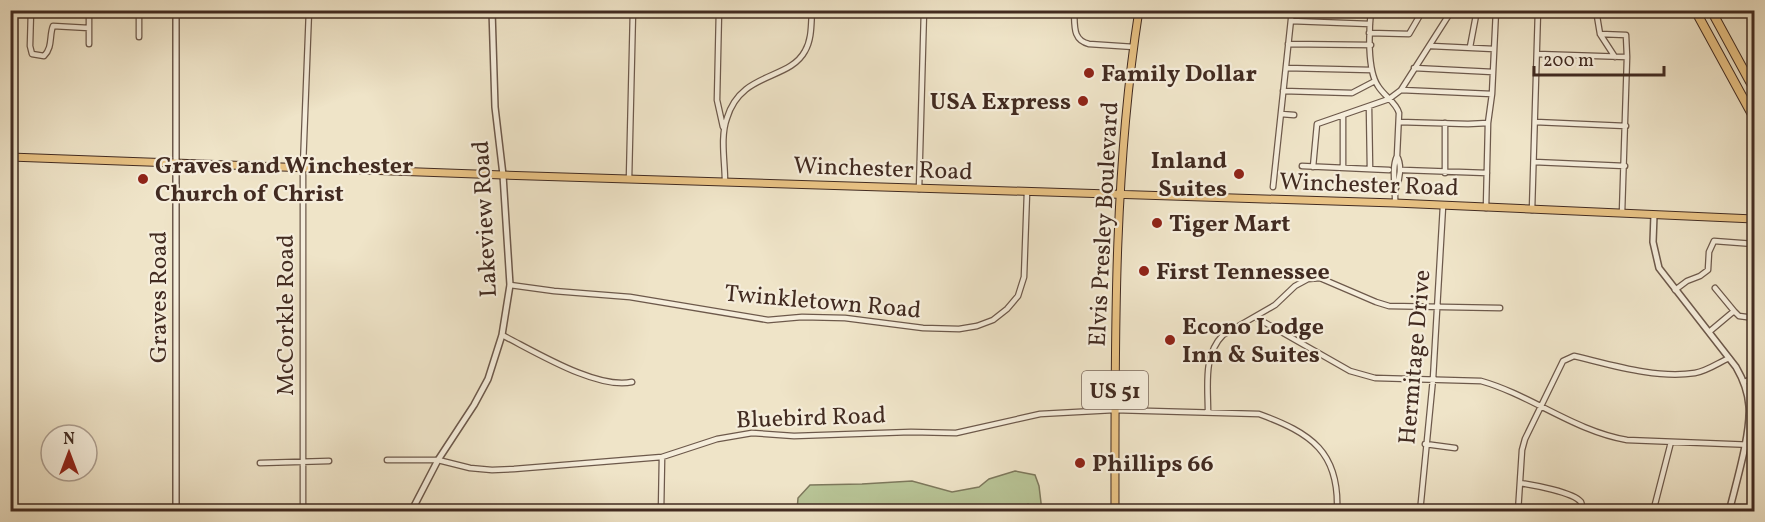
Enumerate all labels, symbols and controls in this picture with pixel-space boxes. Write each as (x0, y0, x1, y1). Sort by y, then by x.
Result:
scale bar (1534, 39, 1664, 77)
text: 200 m (1543, 49, 1594, 74)
place label: Family Dollar (1101, 58, 1257, 92)
marker: Family Dollar (1082, 66, 1096, 80)
place label: USA Express (930, 86, 1071, 120)
marker: USA Express (1076, 94, 1090, 108)
street label: Elvis Presley Boulevard (1082, 101, 1128, 348)
street label: Lakeview Road (465, 140, 507, 298)
place label: Inland Suites (1151, 145, 1227, 207)
place label: Graves and Winchester Church of Christ (155, 150, 413, 212)
street label: Winchester Road (793, 150, 973, 190)
street label: Winchester Road (1279, 166, 1459, 206)
marker: Inland Suites (1232, 167, 1246, 181)
marker: Graves and Winchester Church of Christ (136, 172, 150, 186)
place label: Tiger Mart (1169, 208, 1290, 242)
marker: Tiger Mart (1150, 216, 1164, 230)
street label: Graves Road (143, 231, 177, 363)
street label: McCorkle Road (270, 234, 304, 396)
place label: First Tennessee (1156, 256, 1330, 290)
marker: First Tennessee (1137, 264, 1151, 278)
street label: Hermitage Drive (1391, 268, 1441, 446)
street label: Twinkletown Road (723, 277, 923, 329)
place label: Econo Lodge Inn & Suites (1182, 311, 1324, 373)
marker: Econo Lodge Inn & Suites (1163, 333, 1177, 347)
road number: US 51 (1082, 371, 1148, 409)
street label: Bluebird Road (736, 399, 887, 439)
north arrow (39, 423, 99, 483)
text: N (63, 429, 75, 451)
place label: Phillips 66 (1092, 448, 1214, 482)
marker: Phillips 66 (1073, 456, 1087, 470)

